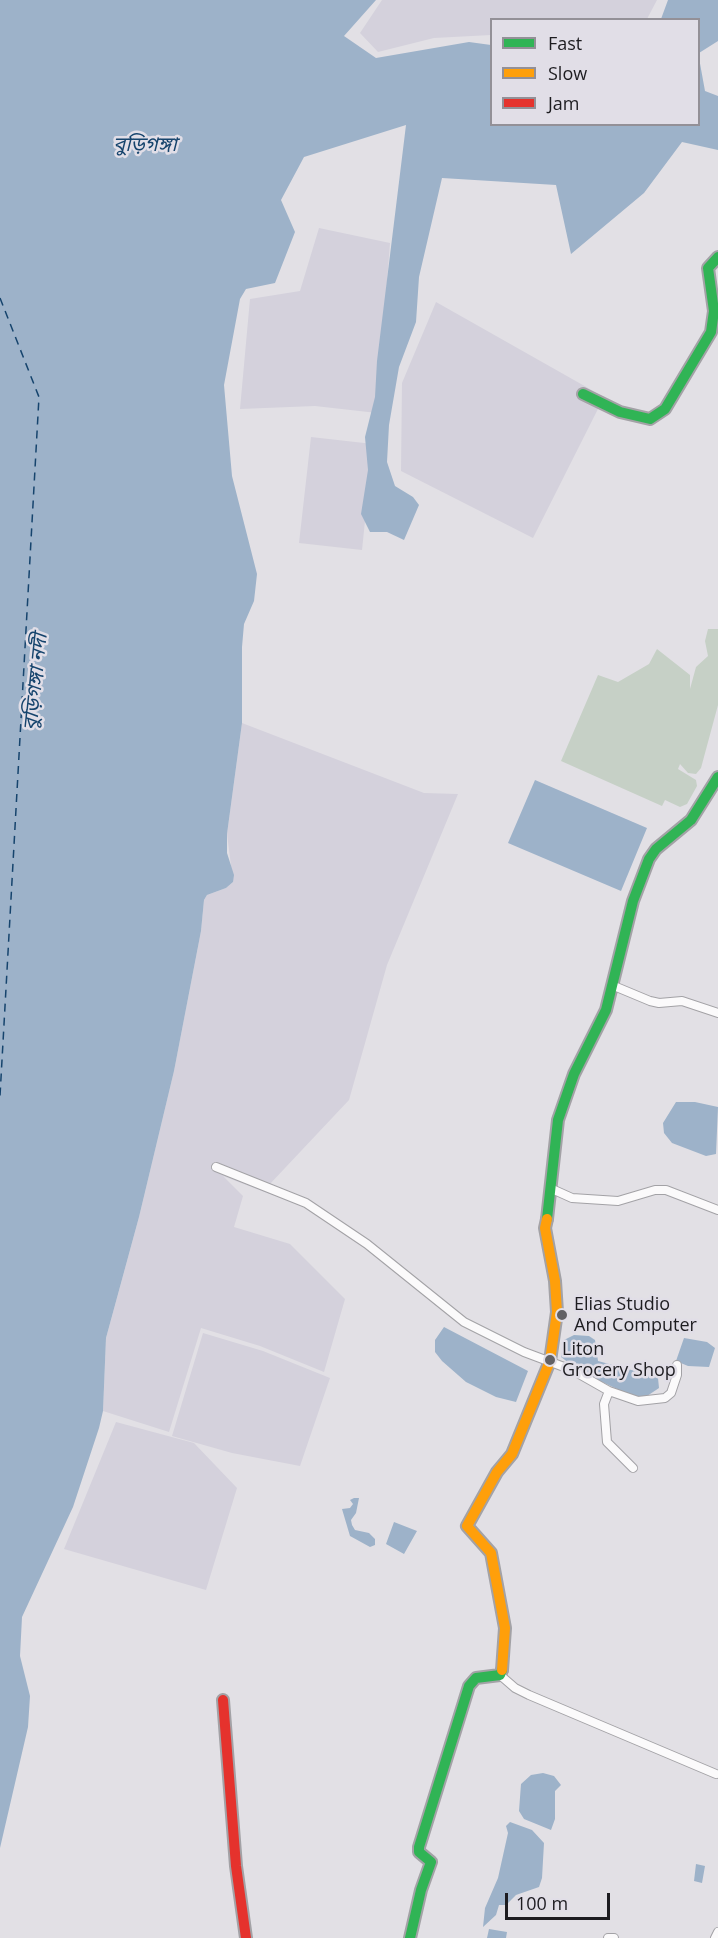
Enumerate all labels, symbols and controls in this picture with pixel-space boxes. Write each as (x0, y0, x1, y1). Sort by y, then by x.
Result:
legend (490, 18, 700, 126)
text: Fast (548, 31, 582, 55)
text: Slow (548, 61, 587, 85)
text: Jam (548, 91, 580, 115)
water label: বুড়িগঙ্গা (113, 133, 177, 157)
water label: বুড়িগঙ্গা নদী (19, 632, 53, 732)
place label: Elias Studio And Computer (574, 1294, 697, 1336)
marker: Elias Studio And Computer (555, 1308, 569, 1322)
place label: Liton Grocery Shop (562, 1339, 676, 1382)
marker: Liton Grocery Shop (543, 1353, 557, 1367)
scale bar (508, 1881, 613, 1919)
text: 100 m (516, 1891, 568, 1915)

